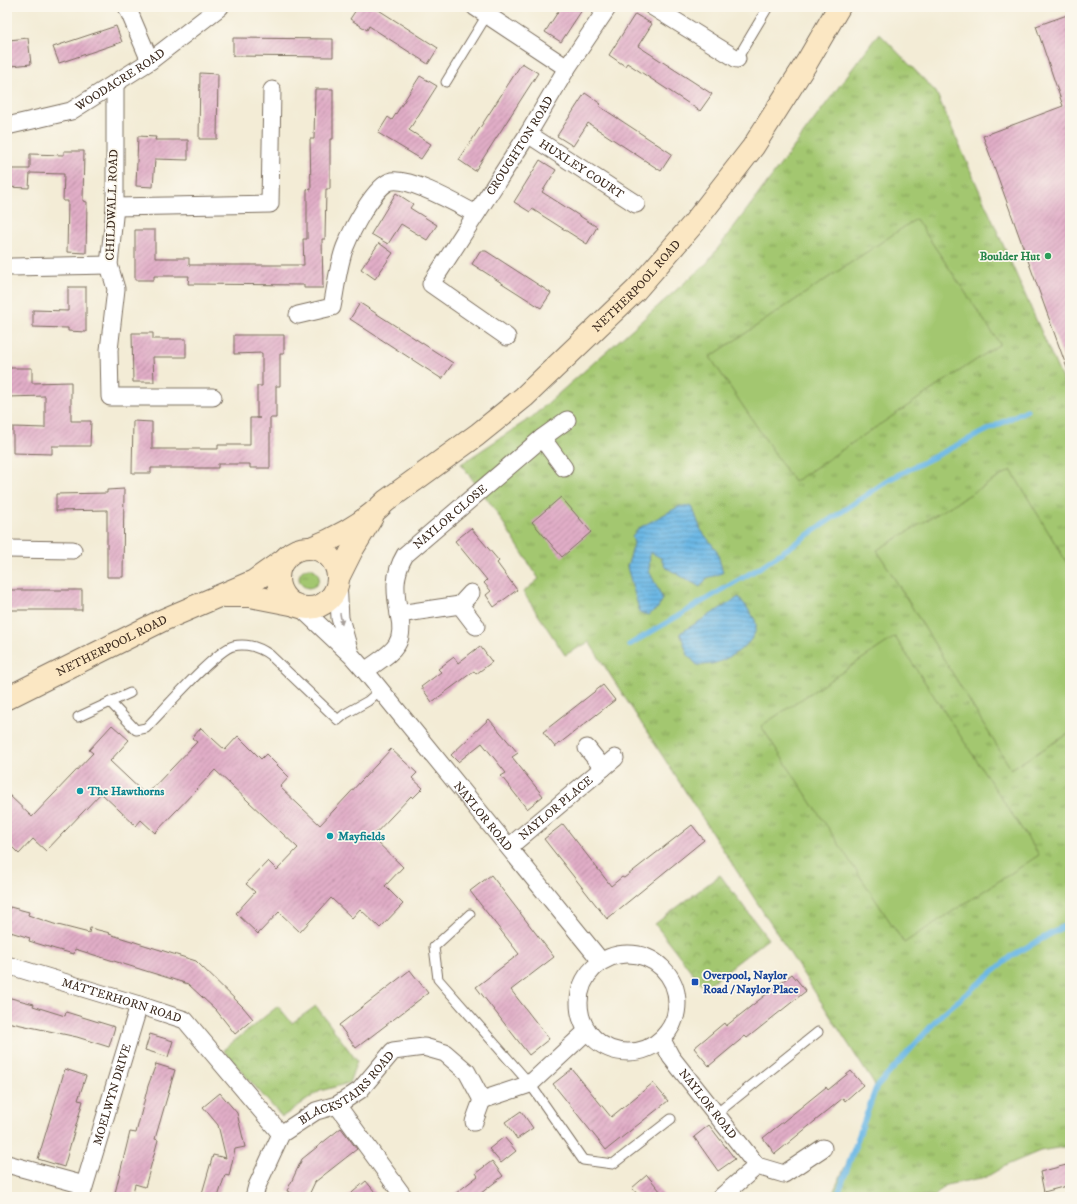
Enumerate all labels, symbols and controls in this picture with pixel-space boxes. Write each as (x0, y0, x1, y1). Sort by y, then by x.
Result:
street label: WOODACRE ROAD (71, 45, 168, 115)
street label: CROUGHTON ROAD (483, 93, 556, 198)
street label: HUXLEY COURT (536, 136, 627, 202)
street label: CHILDWALL ROAD (103, 149, 121, 261)
street label: NETHERPOOL ROAD (589, 237, 684, 335)
place label: Boulder Hut (980, 249, 1040, 264)
marker: Boulder Hut (1043, 251, 1053, 261)
street label: NAYLOR CLOSE (410, 481, 490, 552)
street label: NETHERPOOL ROAD (54, 612, 170, 680)
one-way arrow (338, 612, 344, 625)
street label: NAYLOR PLACE (516, 772, 596, 843)
street label: NAYLOR ROAD (451, 778, 516, 854)
place label: The Hawthorns (87, 784, 164, 799)
marker: The Hawthorns (75, 786, 85, 796)
place label: Mayfields (338, 829, 385, 844)
marker: Mayfields (325, 831, 335, 841)
place label: Overpool, Naylor Road / Naylor Place (703, 968, 799, 997)
street label: MATTERHORN ROAD (60, 975, 184, 1026)
marker: Overpool, Naylor Road / Naylor Place (690, 977, 700, 987)
street label: MOELWYN DRIVE (90, 1042, 134, 1147)
street label: BLACKSTAIRS ROAD (296, 1048, 397, 1128)
street label: NAYLOR ROAD (676, 1066, 740, 1142)

